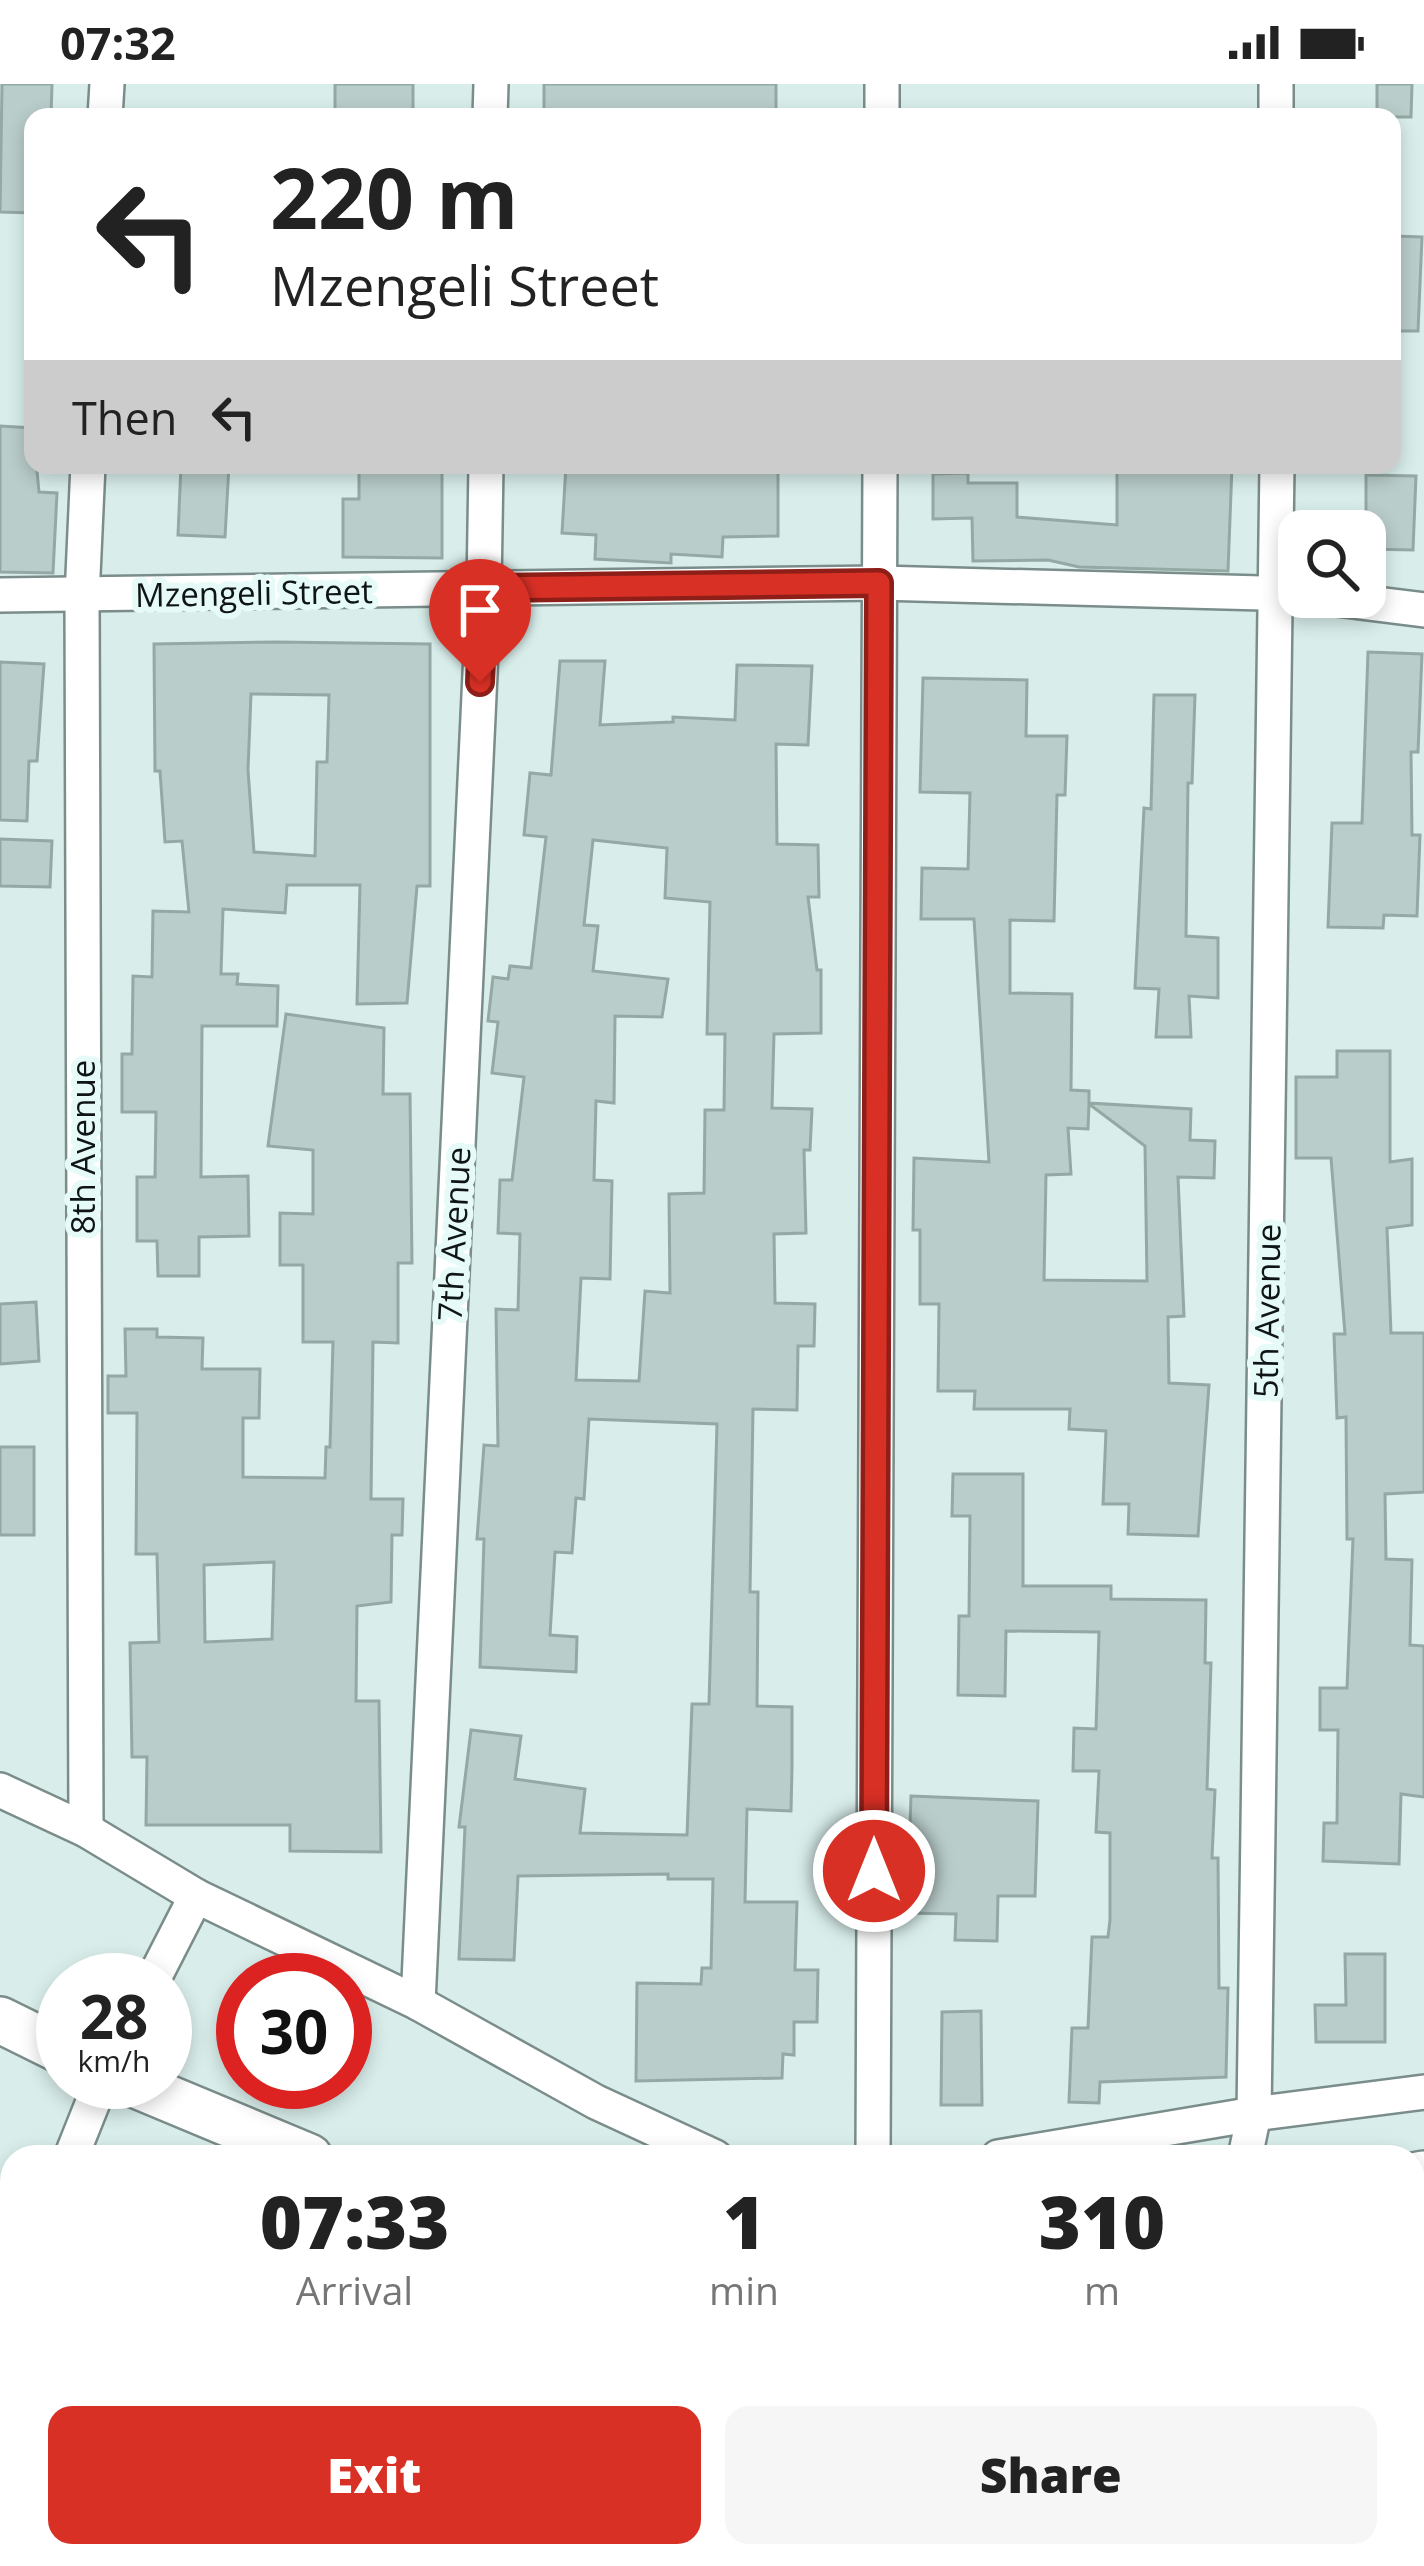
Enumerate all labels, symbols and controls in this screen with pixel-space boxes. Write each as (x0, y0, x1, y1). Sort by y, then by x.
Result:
text: 07:32 (60, 12, 176, 73)
text: 220 m (270, 139, 518, 254)
icon: left (72, 156, 228, 312)
text: Mzengeli Street (270, 248, 659, 322)
icon: left (201, 384, 267, 450)
text: Then (72, 387, 177, 448)
map controls (1278, 510, 1386, 618)
button: search (1278, 510, 1386, 618)
pin (429, 559, 531, 682)
street label: Mzengeli Street (135, 568, 373, 617)
icon: arrive (447, 577, 513, 643)
street label: 8th Avenue (60, 1060, 105, 1234)
street label: 7th Avenue (426, 1146, 481, 1322)
street label: 5th Avenue (1242, 1223, 1291, 1399)
position arrow (811, 1808, 937, 1934)
speed limit sign: 30 (216, 1953, 372, 2109)
text: 28 (80, 1975, 148, 2057)
text: km/h (78, 2040, 150, 2081)
text: 07:33 (260, 2172, 449, 2270)
text: 1 (723, 2172, 765, 2270)
text: 310 (1039, 2172, 1165, 2270)
text: Arrival (296, 2263, 413, 2316)
text: min (709, 2263, 779, 2316)
text: m (1084, 2263, 1120, 2316)
button: Exit (48, 2406, 701, 2544)
button: Share (725, 2406, 1377, 2544)

